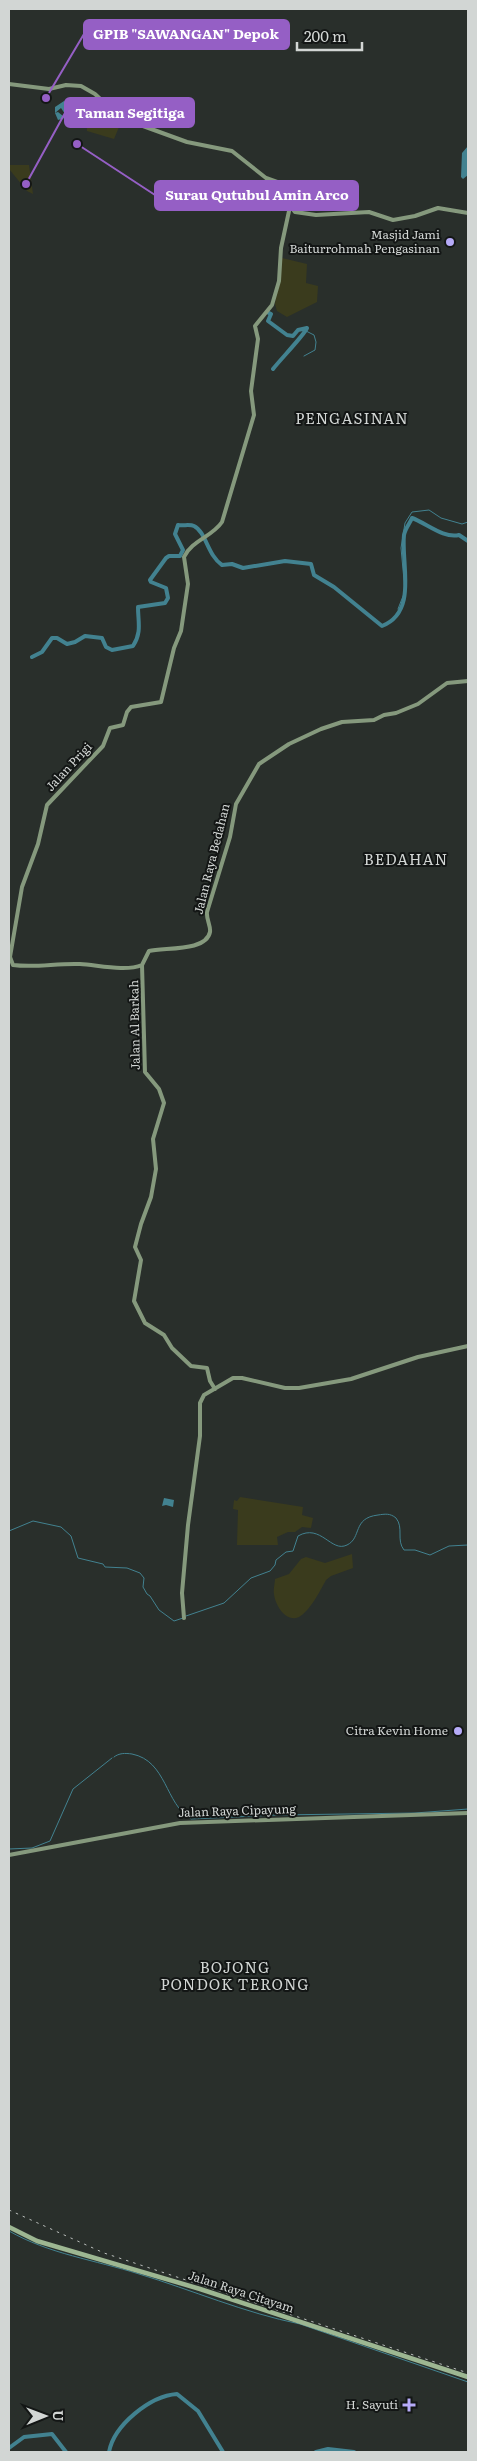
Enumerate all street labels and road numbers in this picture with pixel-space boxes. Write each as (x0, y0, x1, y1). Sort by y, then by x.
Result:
street label: Jalan Prigi (41, 738, 96, 795)
street label: Jalan Raya Bedahan (189, 801, 234, 916)
street label: Jalan Al Barkah (124, 980, 144, 1070)
street label: Jalan Raya Cipayung (178, 1799, 297, 1821)
street label: Jalan Raya Citayam (186, 2265, 297, 2317)

